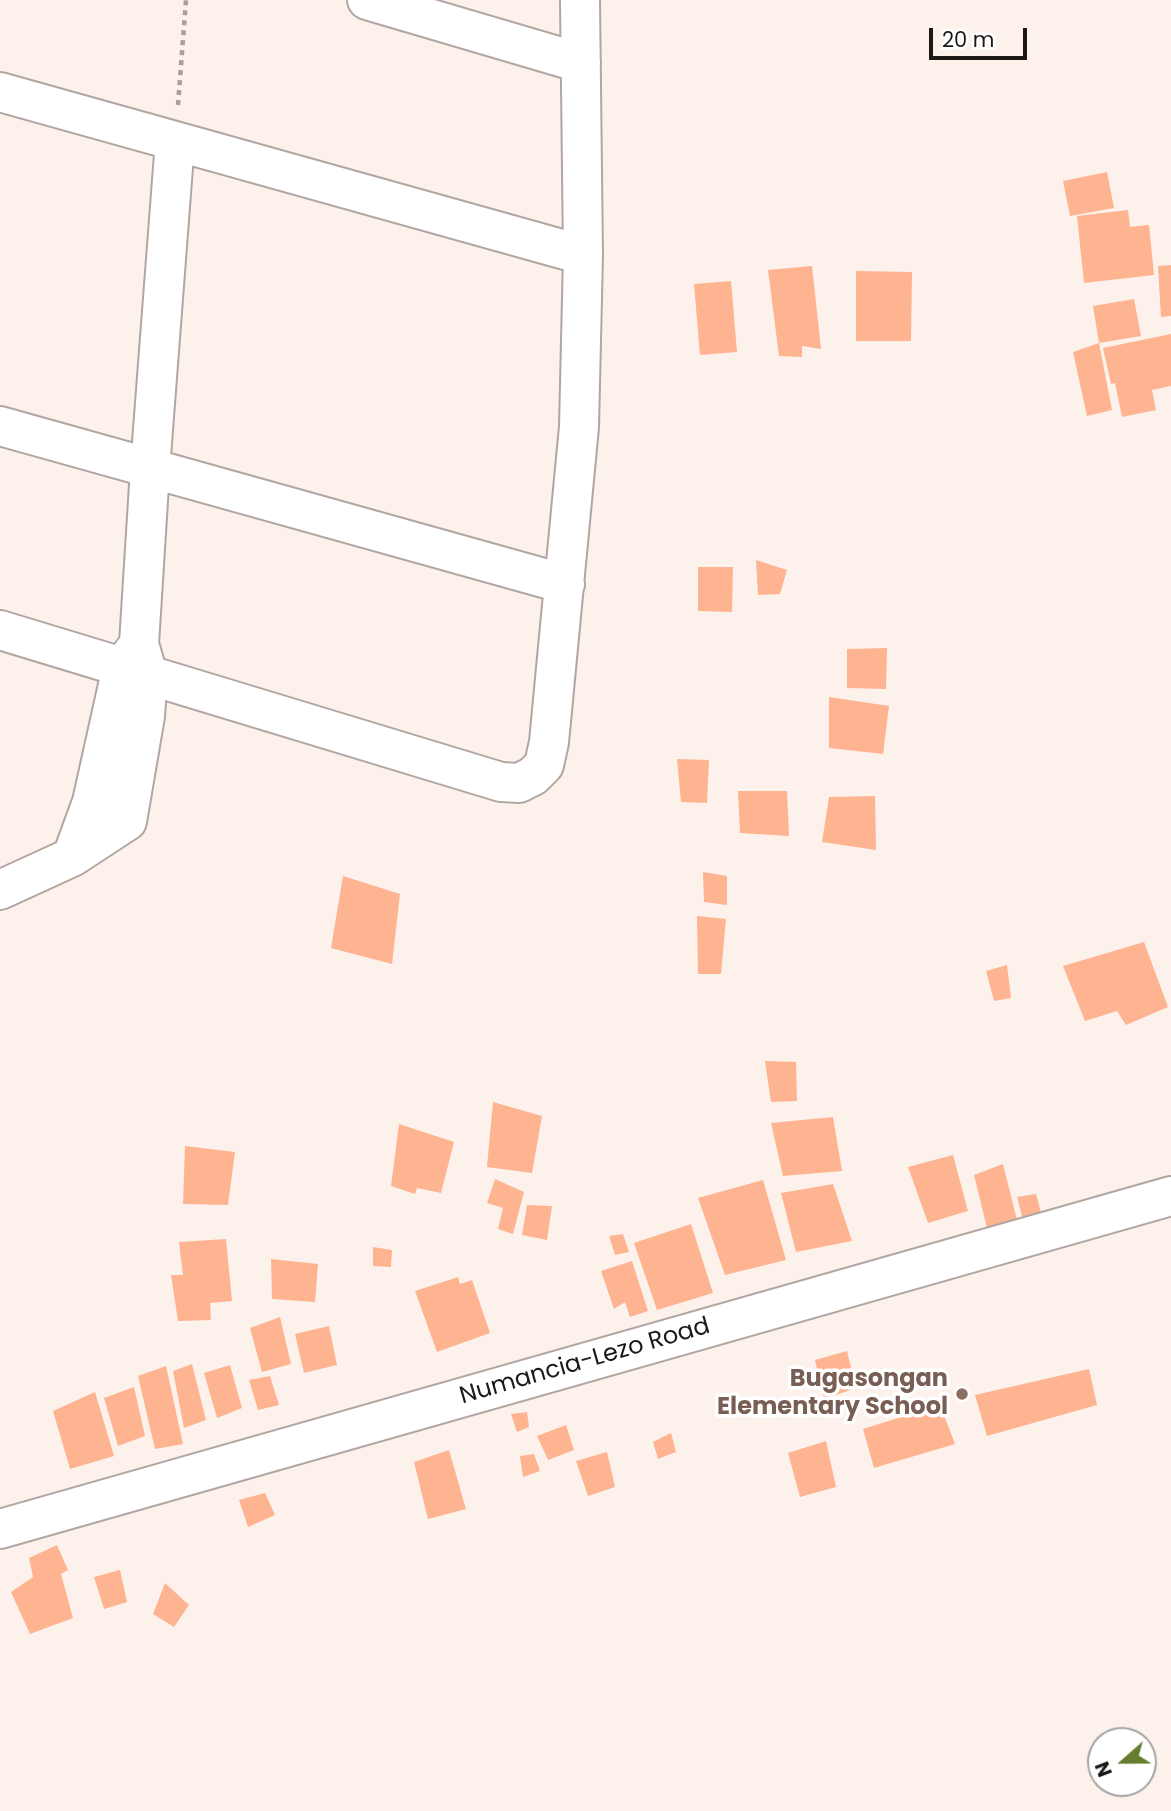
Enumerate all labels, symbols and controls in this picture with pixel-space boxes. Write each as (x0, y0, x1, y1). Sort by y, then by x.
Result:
scale bar (933, 14, 1031, 58)
text: 20 m (942, 25, 995, 54)
street label: Numancia-Lezo Road (457, 1312, 713, 1412)
place label: Bugasongan Elementary School (717, 1366, 948, 1422)
marker: Bugasongan Elementary School (954, 1386, 970, 1402)
north arrow (1087, 1727, 1157, 1797)
text: N (1089, 1757, 1119, 1781)

